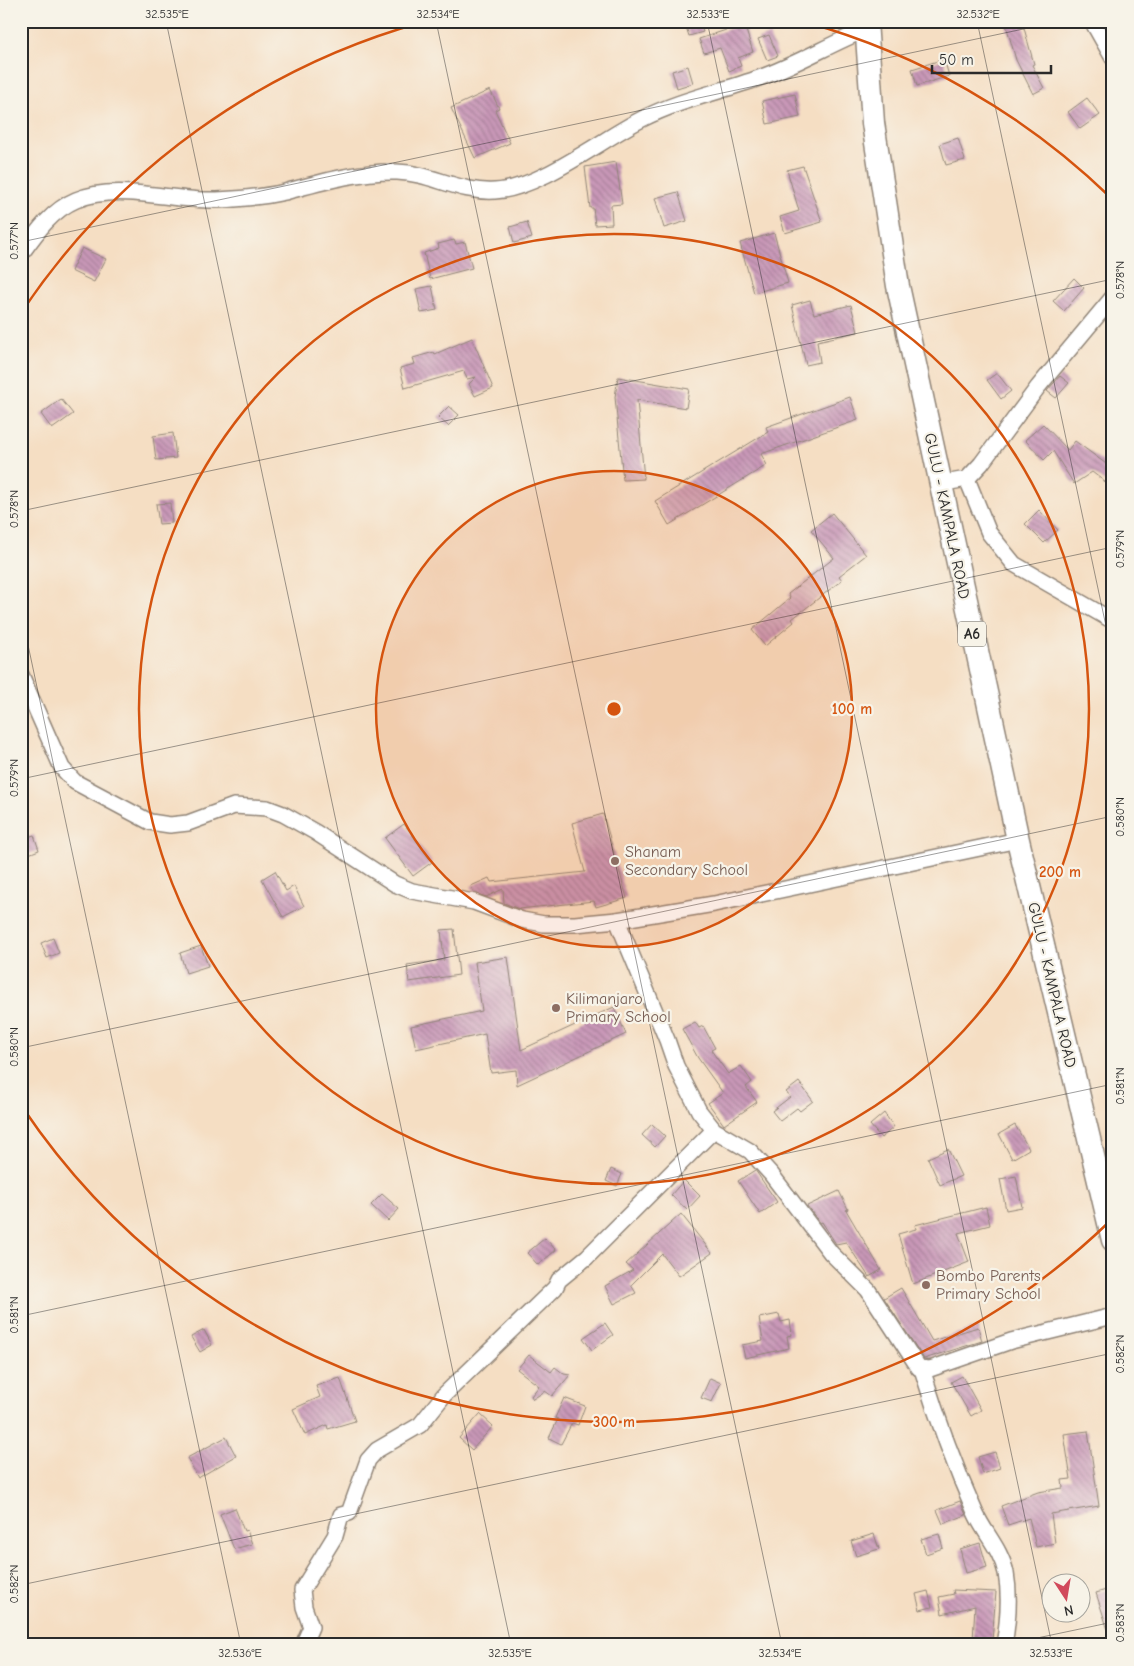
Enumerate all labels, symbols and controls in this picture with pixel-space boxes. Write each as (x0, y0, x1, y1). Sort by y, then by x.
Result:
text: 32.535°E (145, 7, 189, 21)
text: 32.534°E (417, 7, 459, 21)
text: 32.533°E (686, 7, 730, 21)
text: 32.532°E (956, 7, 1000, 21)
scale bar (932, 42, 1050, 74)
text: 50 m (939, 51, 974, 69)
text: 0.577°N (7, 222, 21, 260)
text: 0.578°N (1113, 261, 1127, 299)
street label: GULU - KAMPALA ROAD (921, 431, 973, 601)
text: 0.578°N (7, 490, 21, 528)
text: 0.579°N (1113, 530, 1127, 568)
road number: A6 (958, 622, 986, 646)
centre of rings (605, 700, 623, 718)
text: 100 m (832, 700, 872, 718)
text: 0.579°N (7, 759, 21, 797)
text: 0.580°N (1113, 797, 1127, 837)
place label: Shanam Secondary School (625, 843, 748, 879)
marker: Shanam Secondary School (609, 855, 621, 867)
text: 200 m (1039, 863, 1081, 881)
street label: GULU - KAMPALA ROAD (1024, 901, 1080, 1069)
place label: Kilimanjaro Primary School (566, 990, 671, 1026)
marker: Kilimanjaro Primary School (550, 1002, 562, 1014)
text: 0.580°N (7, 1027, 21, 1067)
text: 0.581°N (1113, 1067, 1127, 1105)
place label: Bombo Parents Primary School (936, 1267, 1041, 1303)
marker: Bombo Parents Primary School (920, 1279, 932, 1291)
text: 0.581°N (7, 1296, 21, 1334)
text: 0.582°N (1113, 1335, 1127, 1373)
text: 300 m (593, 1413, 635, 1431)
text: 0.582°N (7, 1565, 21, 1603)
north arrow (1042, 1574, 1092, 1624)
text: N (1062, 1601, 1075, 1619)
text: 0.583°N (1113, 1604, 1127, 1642)
text: 32.536°E (218, 1646, 262, 1660)
text: 32.535°E (488, 1646, 532, 1660)
text: 32.534°E (759, 1646, 801, 1660)
text: 32.533°E (1029, 1646, 1073, 1660)

